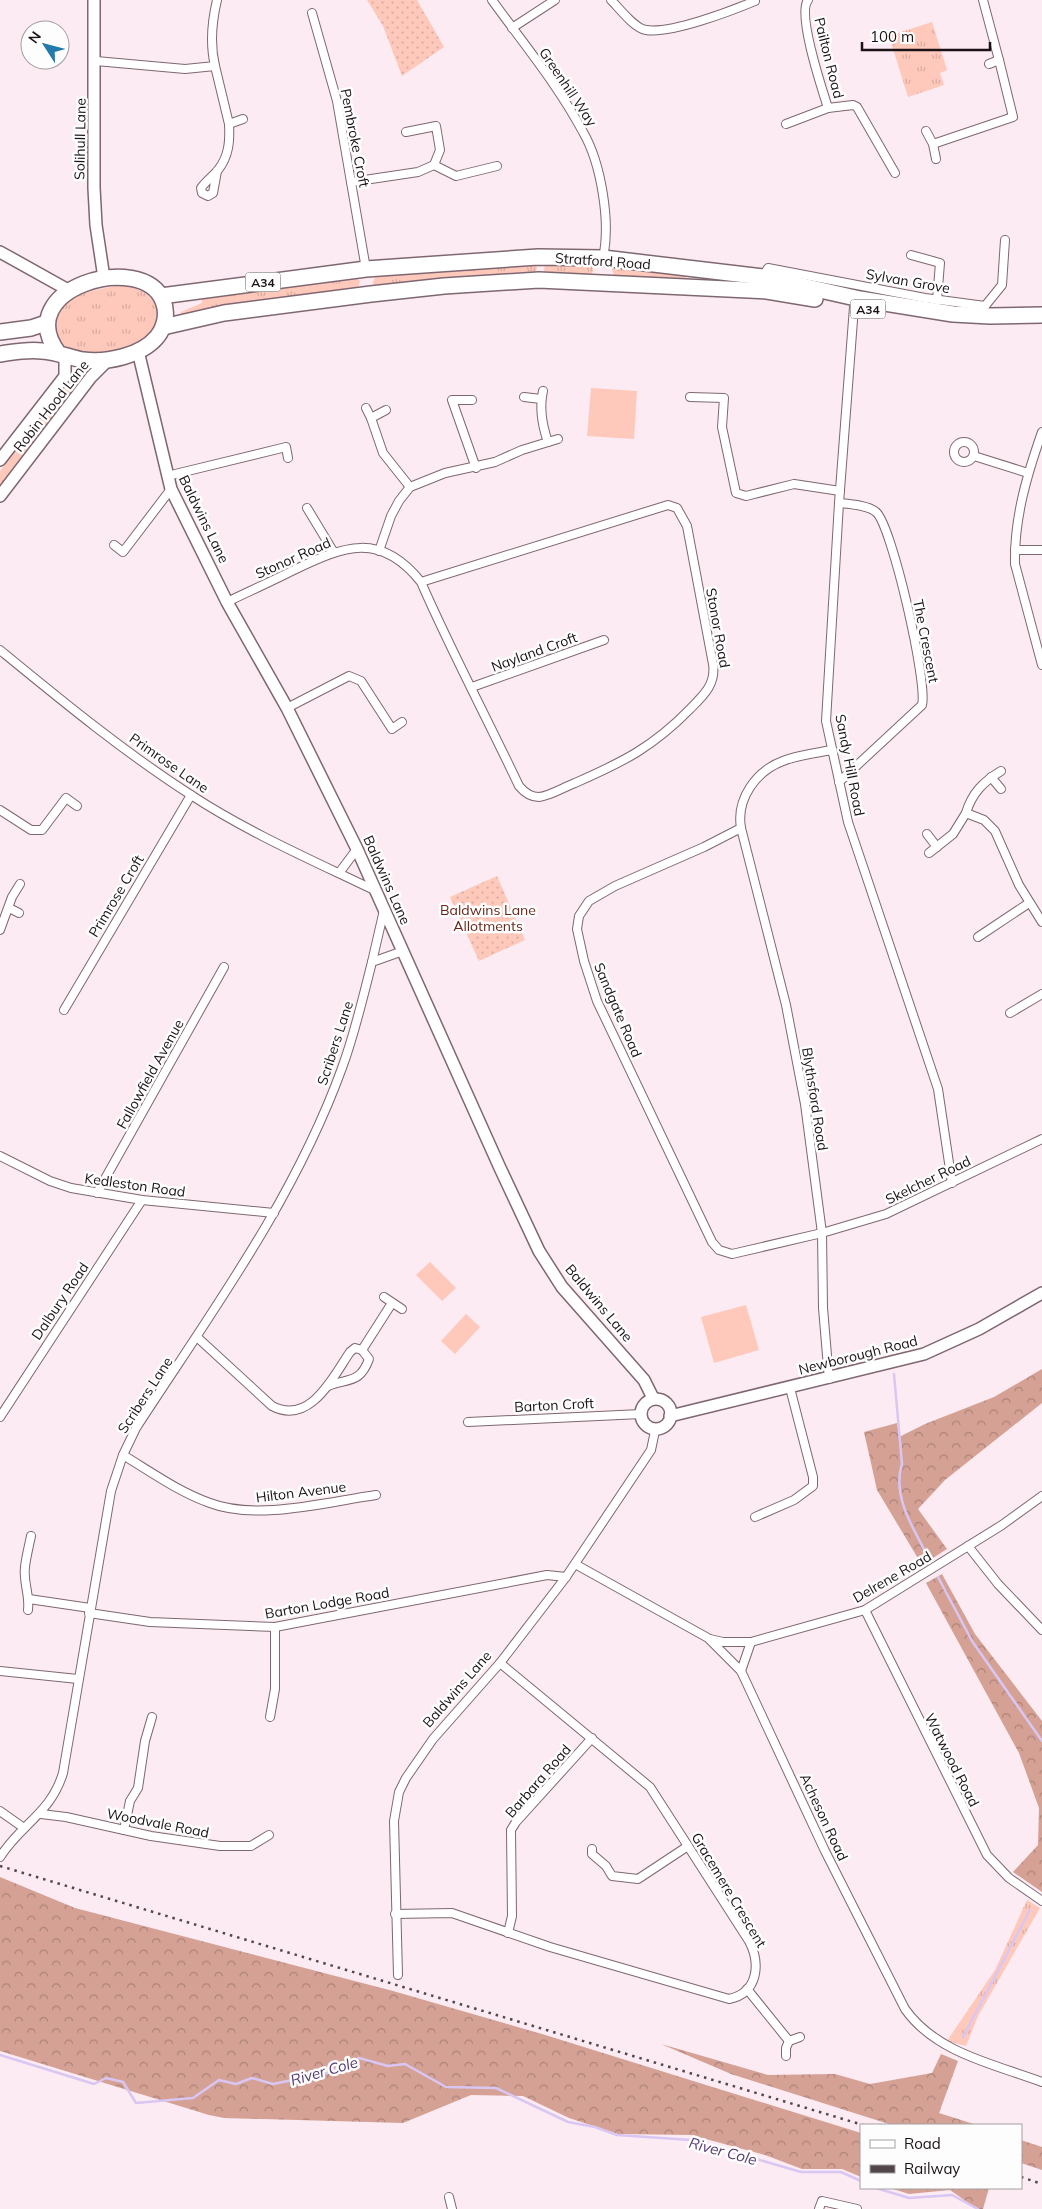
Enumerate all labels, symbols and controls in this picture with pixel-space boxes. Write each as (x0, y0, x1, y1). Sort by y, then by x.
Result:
street label: Pailton Road (810, 16, 848, 100)
north arrow (20, 20, 70, 70)
scale bar (862, 20, 990, 52)
text: 100 m (870, 27, 914, 46)
text: N (24, 28, 45, 47)
street label: Greenhill Way (535, 44, 601, 130)
street label: Pembroke Croft (337, 87, 373, 189)
street label: Solihull Lane (70, 98, 90, 180)
street label: Stratford Road (555, 249, 651, 273)
street label: Sylvan Grove (865, 265, 951, 297)
road number: A34 (246, 272, 280, 292)
road number: A34 (850, 300, 886, 318)
street label: Robin Hood Lane (10, 356, 92, 456)
street label: Baldwins Lane (175, 472, 233, 566)
street label: Stonor Road (252, 533, 334, 583)
street label: Stonor Road (702, 587, 734, 669)
street label: The Crescent (909, 598, 943, 684)
street label: Nayland Croft (489, 628, 579, 676)
street label: Sandy Hill Road (831, 712, 869, 818)
street label: Primrose Lane (126, 729, 212, 797)
street label: Baldwins Lane (359, 833, 415, 927)
street label: Primrose Croft (84, 852, 148, 940)
park label: Baldwins Lane Allotments (440, 901, 536, 935)
street label: Sandgate Road (590, 960, 646, 1060)
street label: Scribers Lane (313, 999, 357, 1087)
street label: Fallowfield Avenue (112, 1016, 188, 1132)
street label: Blythsford Road (798, 1046, 832, 1152)
street label: Skelcher Road (882, 1152, 974, 1208)
street label: Kedleston Road (83, 1169, 187, 1201)
street label: Dalbury Road (27, 1259, 93, 1343)
street label: Baldwins Lane (561, 1261, 637, 1345)
street label: Newborough Road (797, 1331, 919, 1379)
street label: Scribers Lane (114, 1353, 176, 1437)
street label: Barton Croft (514, 1394, 594, 1416)
street label: Hilton Avenue (255, 1478, 347, 1506)
street label: Delrene Road (849, 1547, 935, 1607)
street label: Barton Lodge Road (263, 1583, 391, 1623)
street label: Baldwins Lane (419, 1647, 495, 1731)
street label: Watwood Road (921, 1710, 983, 1810)
street label: Barbara Road (501, 1741, 575, 1821)
street label: Acheson Road (796, 1771, 852, 1863)
street label: Woodvale Road (105, 1804, 211, 1842)
street label: Gracemere Crescent (688, 1829, 770, 1951)
water label: River Cole (288, 2052, 360, 2090)
legend (860, 2124, 1022, 2189)
water label: River Cole (687, 2133, 759, 2169)
text: Road (904, 2134, 941, 2153)
text: Railway (904, 2159, 960, 2178)

